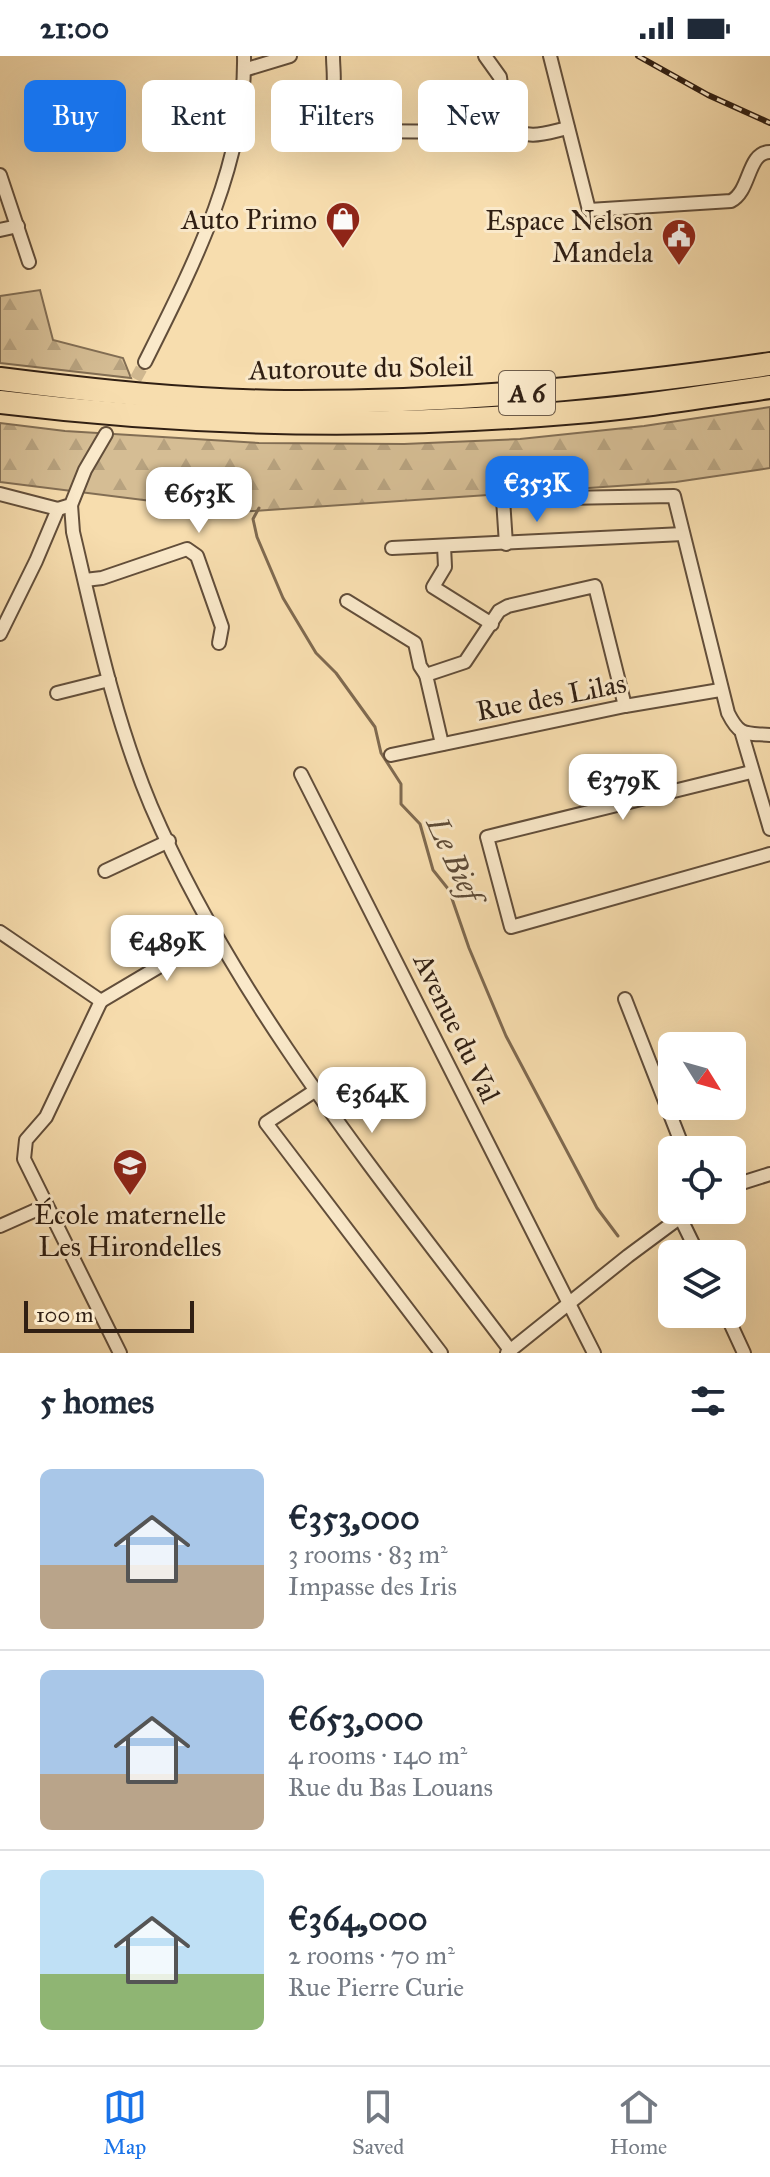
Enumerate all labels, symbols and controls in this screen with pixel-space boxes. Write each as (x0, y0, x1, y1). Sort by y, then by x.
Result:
text: 21:00 (40, 10, 109, 46)
chip: Buy (24, 80, 126, 152)
chip: Rent (142, 80, 255, 152)
chip: Filters (271, 80, 402, 152)
chip: New (418, 80, 528, 152)
shop icon: Auto Primo (324, 200, 362, 250)
place label: Auto Primo (180, 202, 317, 237)
place label: Espace Nelson Mandela (485, 203, 653, 270)
public building icon: Espace Nelson Mandela (660, 217, 698, 267)
street label: Autoroute du Soleil (247, 349, 474, 387)
road number: A 6 (499, 371, 555, 415)
pin: €353K (481, 456, 593, 524)
text: €353K (503, 466, 571, 498)
pin: €653K (143, 467, 255, 535)
text: €653K (164, 477, 234, 509)
street label: Rue des Lilas (473, 665, 629, 729)
pin: €379K (567, 754, 679, 822)
text: €379K (587, 764, 659, 796)
water label: Le Bief (418, 809, 493, 914)
pin: €489K (111, 915, 223, 983)
text: €489K (129, 925, 205, 957)
street label: Avenue du Val (405, 947, 508, 1109)
north arrow (658, 1032, 746, 1120)
map controls (658, 1032, 746, 1328)
pin: €364K (316, 1067, 428, 1135)
text: €364K (336, 1077, 408, 1109)
button: locate (658, 1136, 746, 1224)
school or university icon: École maternelle Les Hirondelles (111, 1147, 149, 1197)
place label: École maternelle Les Hirondelles (34, 1197, 226, 1264)
button: layers (658, 1240, 746, 1328)
scale bar (24, 1297, 194, 1333)
text: 100 m (36, 1301, 93, 1328)
icon: filters (686, 1379, 730, 1423)
text: 5 homes (40, 1381, 154, 1422)
text: €353,000 (288, 1497, 420, 1538)
icon: home (104, 1501, 200, 1597)
text: 3 rooms · 83 m² (288, 1538, 448, 1570)
text: Impasse des Iris (288, 1570, 457, 1602)
text: €653,000 (288, 1698, 424, 1739)
icon: home (104, 1702, 200, 1798)
text: 4 rooms · 140 m² (288, 1739, 467, 1771)
text: Rue du Bas Louans (288, 1771, 493, 1803)
text: €364,000 (288, 1898, 428, 1939)
icon: home (104, 1902, 200, 1998)
text: 2 rooms · 70 m² (288, 1939, 455, 1971)
text: Rue Pierre Curie (288, 1971, 464, 2003)
tab: Map (103, 2085, 147, 2160)
tab: Saved (352, 2085, 404, 2160)
tab: Home (610, 2085, 667, 2160)

